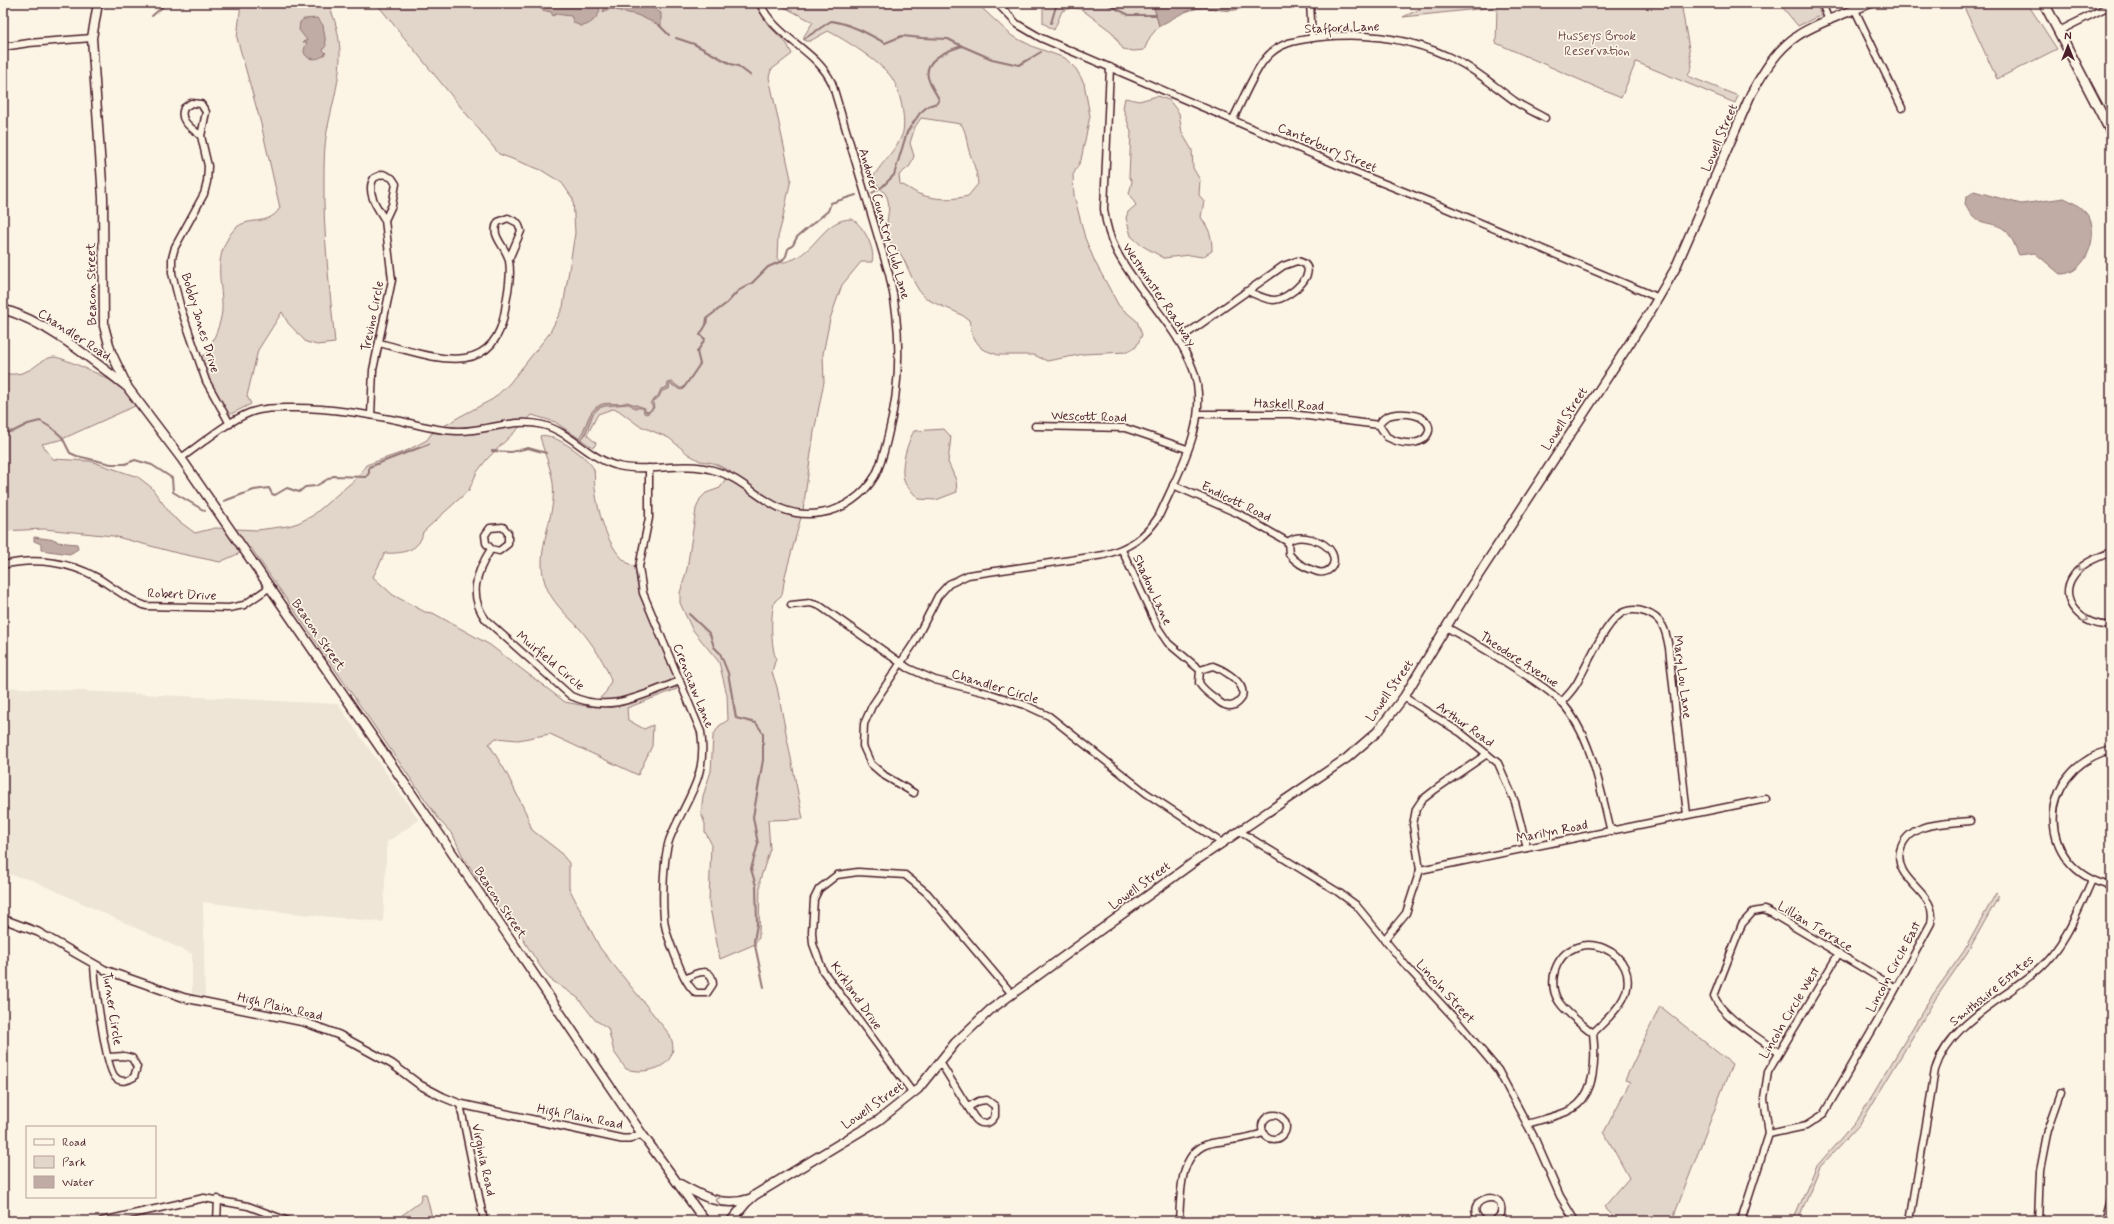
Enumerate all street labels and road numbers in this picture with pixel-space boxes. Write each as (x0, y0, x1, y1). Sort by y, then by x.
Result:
street label: Stafford Lane (1304, 18, 1380, 40)
street label: Lowell Street (1698, 101, 1742, 175)
street label: Canterbury Street (1275, 119, 1379, 177)
street label: Andover Country Club Lane (854, 146, 914, 302)
street label: Westminster Roadway (1118, 240, 1200, 350)
street label: Beacon Street (83, 242, 101, 326)
street label: Bobby Jones Drive (177, 271, 223, 375)
street label: Trevino Circle (358, 279, 388, 353)
street label: Chandler Road (34, 305, 114, 365)
street label: Lowell Street (1538, 384, 1592, 454)
street label: Haskell Road (1254, 395, 1324, 415)
street label: Wescott Road (1051, 407, 1127, 427)
street label: Endicott Road (1198, 478, 1274, 526)
street label: Shadow Lane (1128, 552, 1176, 628)
street label: Robert Drive (147, 585, 217, 605)
street label: Beacon Street (287, 596, 349, 674)
street label: Muirfield Circle (512, 627, 588, 695)
street label: Theodore Avenue (1476, 628, 1562, 692)
street label: Mary Lou Lane (1668, 634, 1696, 720)
street label: Crenshaw Lane (668, 641, 718, 731)
street label: Lowell Street (1362, 656, 1418, 725)
street label: Chandler Circle (949, 666, 1041, 708)
street label: Arthur Road (1433, 698, 1497, 752)
street label: Marilyn Road (1515, 817, 1589, 847)
street label: Lowell Street (1106, 858, 1174, 914)
street label: Beacon Street (470, 864, 530, 942)
street label: Lillian Terrace (1774, 898, 1856, 956)
street label: Lincoln Circle East (1863, 918, 1925, 1016)
street label: Smithshire Estates (1946, 952, 2038, 1030)
street label: Lincoln Street (1412, 956, 1478, 1028)
street label: Kirkland Drive (826, 959, 886, 1034)
street label: Lincoln Circle West (1756, 964, 1824, 1062)
street label: Turner Circle (98, 971, 126, 1047)
street label: High Plain Road (235, 989, 324, 1027)
street label: Lowell Street (839, 1078, 908, 1134)
street label: High Plain Road (535, 1100, 624, 1136)
street label: Virginia Road (466, 1122, 499, 1198)

